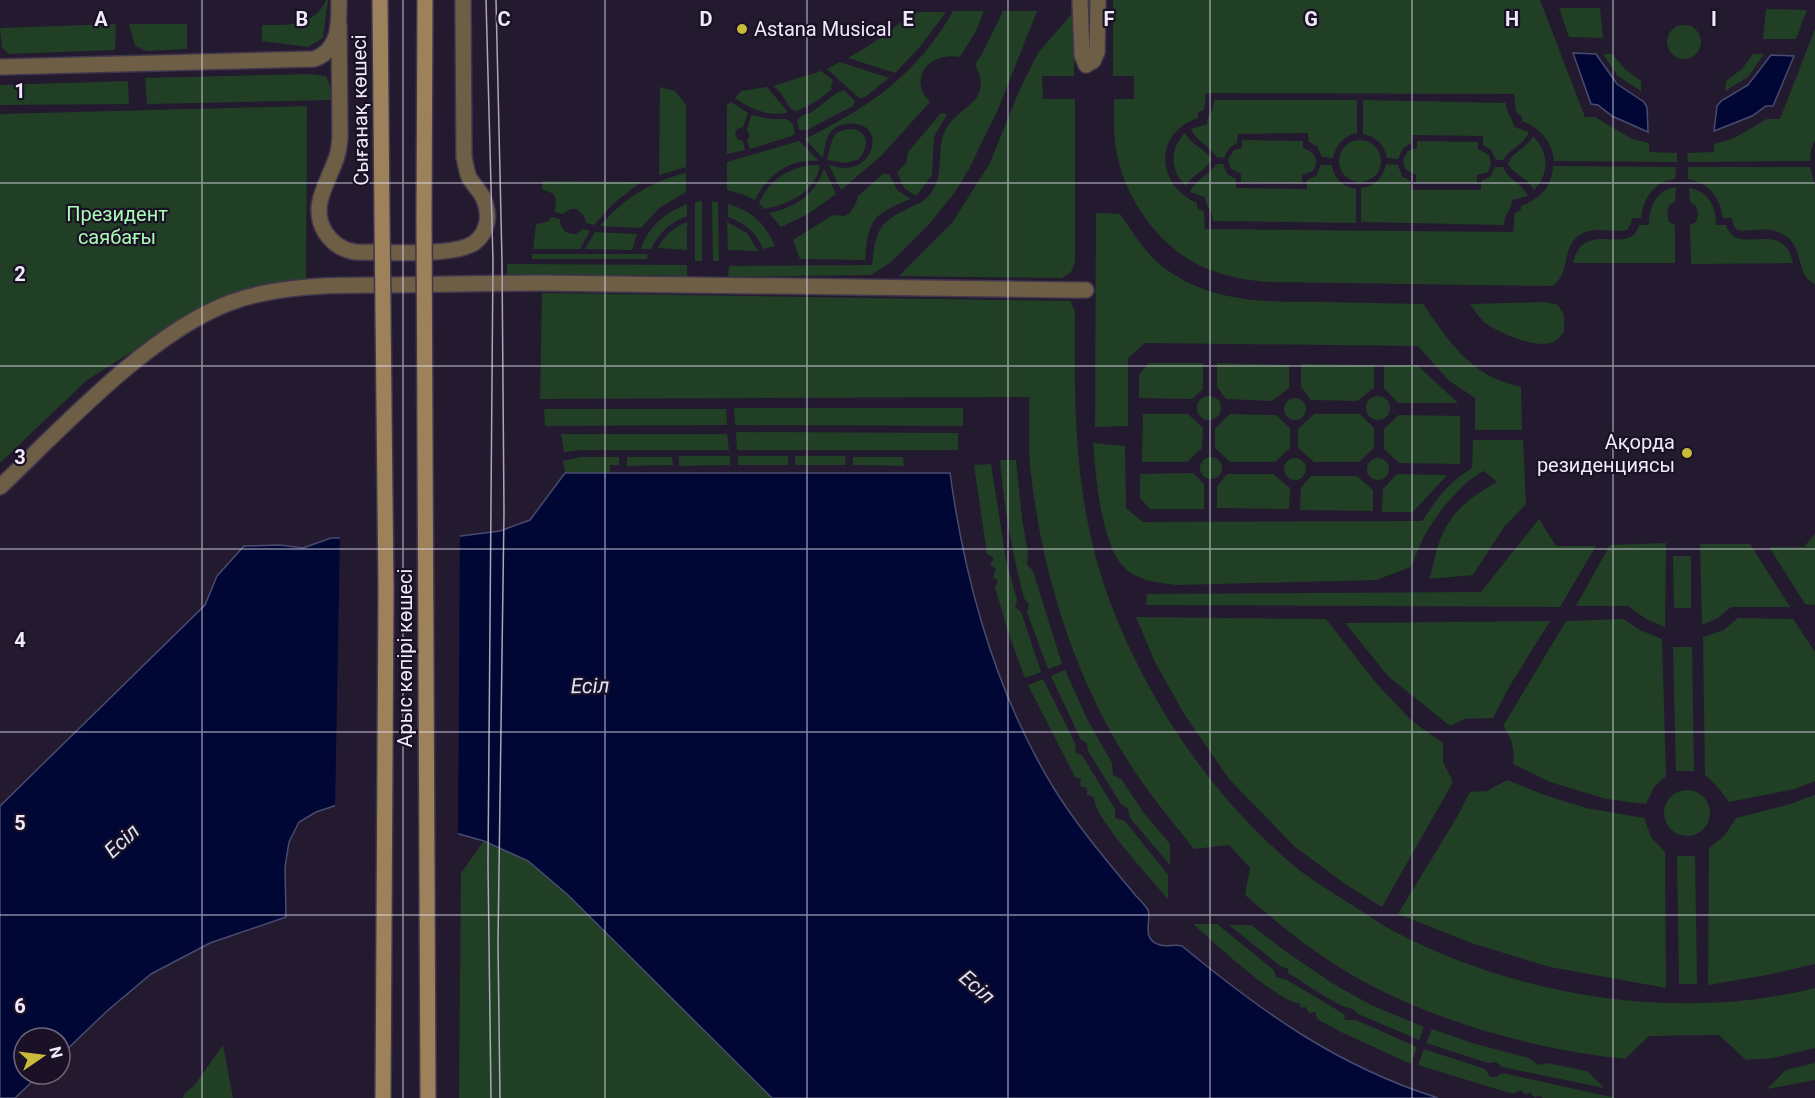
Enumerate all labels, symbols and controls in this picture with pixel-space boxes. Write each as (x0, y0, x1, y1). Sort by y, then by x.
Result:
text: A (94, 7, 108, 31)
text: B (296, 7, 308, 31)
text: C (497, 7, 511, 31)
text: D (700, 7, 713, 31)
text: E (902, 7, 914, 31)
text: F (1104, 7, 1115, 31)
text: G (1304, 7, 1318, 31)
text: H (1505, 7, 1519, 31)
text: I (1711, 7, 1717, 31)
place label: Astana Musical (754, 17, 892, 41)
marker: Astana Musical (735, 22, 749, 36)
street label: Сығанақ көшесі (347, 34, 373, 186)
text: 1 (14, 79, 26, 103)
park label: Президент саябағы (66, 202, 168, 249)
text: 2 (14, 262, 26, 286)
place label: Ақорда резиденциясы (1537, 430, 1675, 477)
text: 3 (14, 445, 26, 469)
marker: Ақорда резиденциясы (1680, 446, 1694, 460)
street label: Арыс көпірі көшесі (393, 569, 417, 747)
text: 4 (14, 628, 26, 652)
water label: Есіл (570, 674, 610, 698)
text: 5 (14, 811, 26, 835)
water label: Есіл (100, 819, 145, 863)
water label: Есіл (954, 965, 1000, 1009)
text: 6 (14, 994, 26, 1018)
north arrow (12, 1026, 72, 1086)
text: N (45, 1045, 67, 1060)

